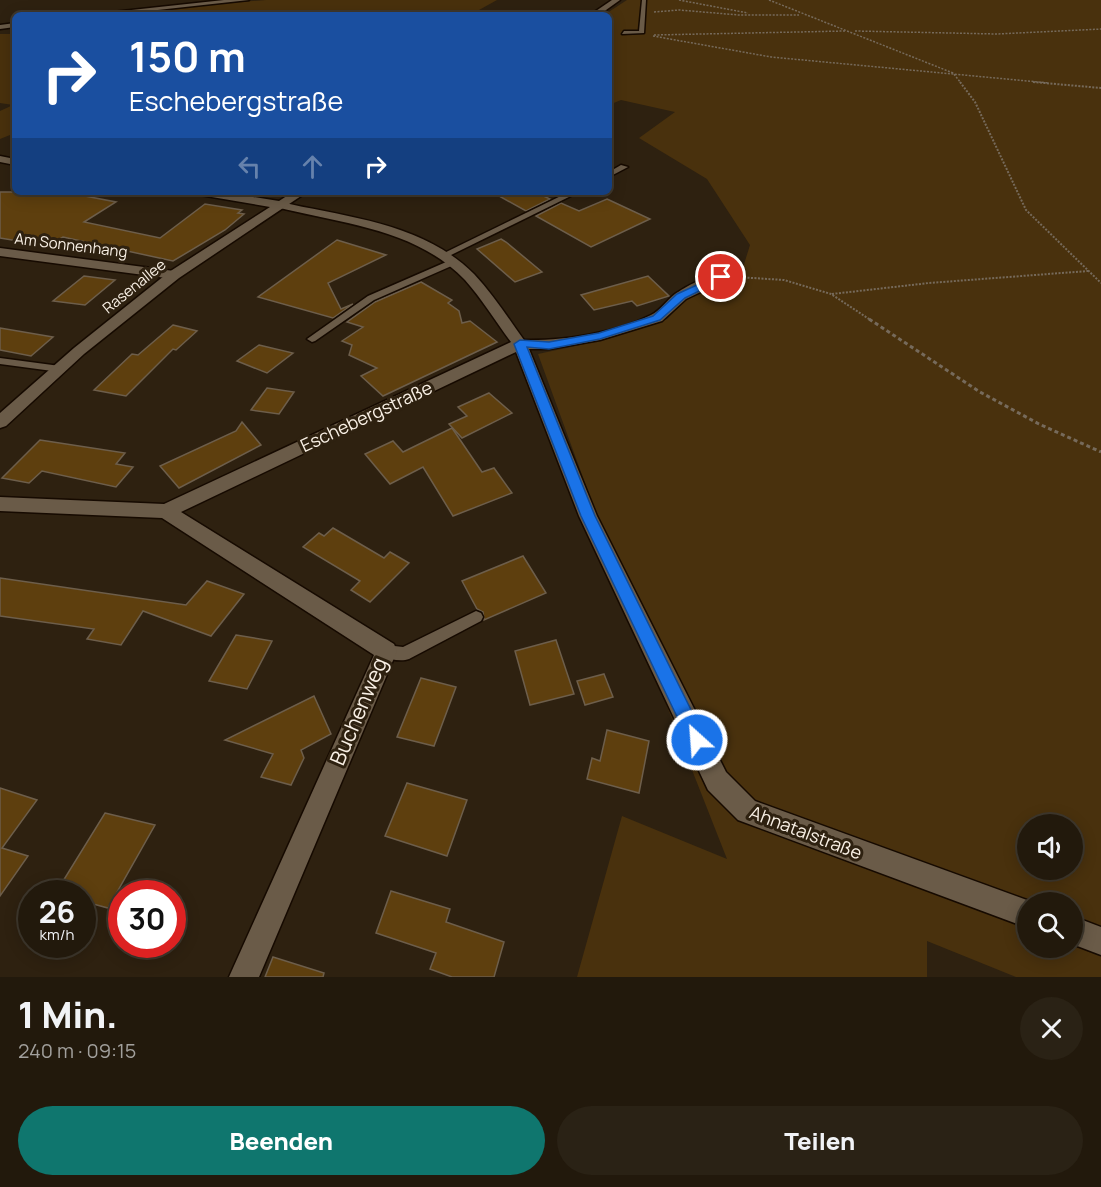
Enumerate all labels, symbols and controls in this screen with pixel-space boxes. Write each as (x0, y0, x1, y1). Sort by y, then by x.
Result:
text: 150 m (129, 27, 246, 85)
icon: right (30, 36, 108, 114)
text: Eschebergstraße (129, 82, 343, 119)
icon: left (233, 150, 266, 183)
icon: ahead (296, 150, 329, 183)
icon: right (359, 150, 392, 183)
street label: Am Sonnenhang (13, 228, 129, 262)
pin (695, 251, 746, 302)
street label: Rasenallee (98, 254, 170, 318)
icon: arrive (704, 260, 737, 293)
street label: Eschebergstraße (296, 375, 436, 457)
street label: Buchenweg (323, 653, 393, 769)
position arrow (665, 708, 729, 772)
street label: Ahnatalstraße (746, 800, 866, 864)
map controls (1017, 814, 1083, 958)
button: sound (1017, 814, 1083, 880)
speed limit sign: 30 (108, 880, 186, 958)
text: 26 (39, 891, 75, 932)
button: search (1017, 892, 1083, 958)
text: km/h (40, 924, 74, 945)
text: 1 Min. (18, 990, 118, 1039)
button: close (1020, 997, 1083, 1060)
text: 240 m · 09:15 (18, 1037, 136, 1064)
button: Beenden (18, 1106, 545, 1175)
button: Teilen (557, 1106, 1083, 1175)

